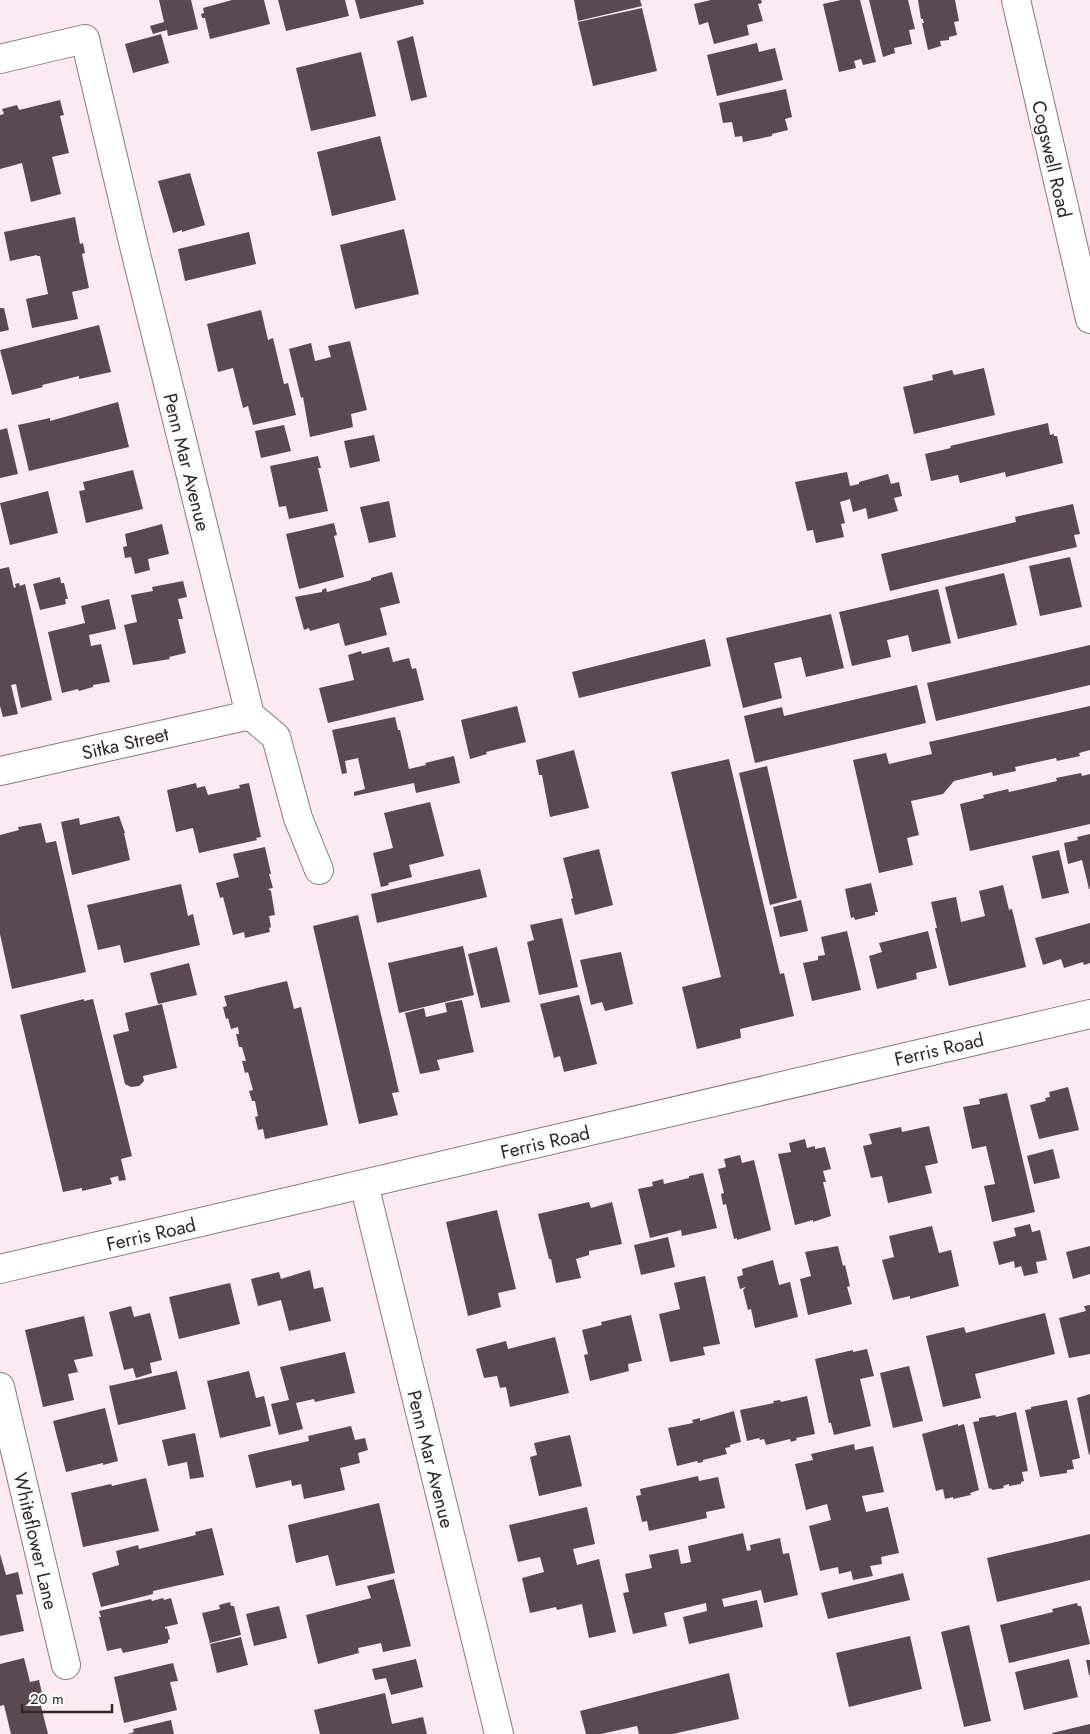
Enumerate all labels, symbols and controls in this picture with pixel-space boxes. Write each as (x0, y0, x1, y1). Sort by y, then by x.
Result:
street label: Cogswell Road (1025, 98, 1078, 220)
street label: Penn Mar Avenue (156, 390, 217, 534)
street label: Sitka Street (79, 720, 172, 767)
street label: Ferris Road (892, 1026, 986, 1073)
street label: Ferris Road (498, 1119, 592, 1166)
street label: Ferris Road (104, 1211, 198, 1258)
street label: Penn Mar Avenue (400, 1387, 461, 1531)
street label: Whiteflower Lane (7, 1470, 64, 1613)
scale bar (22, 1682, 112, 1714)
text: 20 m (30, 1688, 64, 1710)

